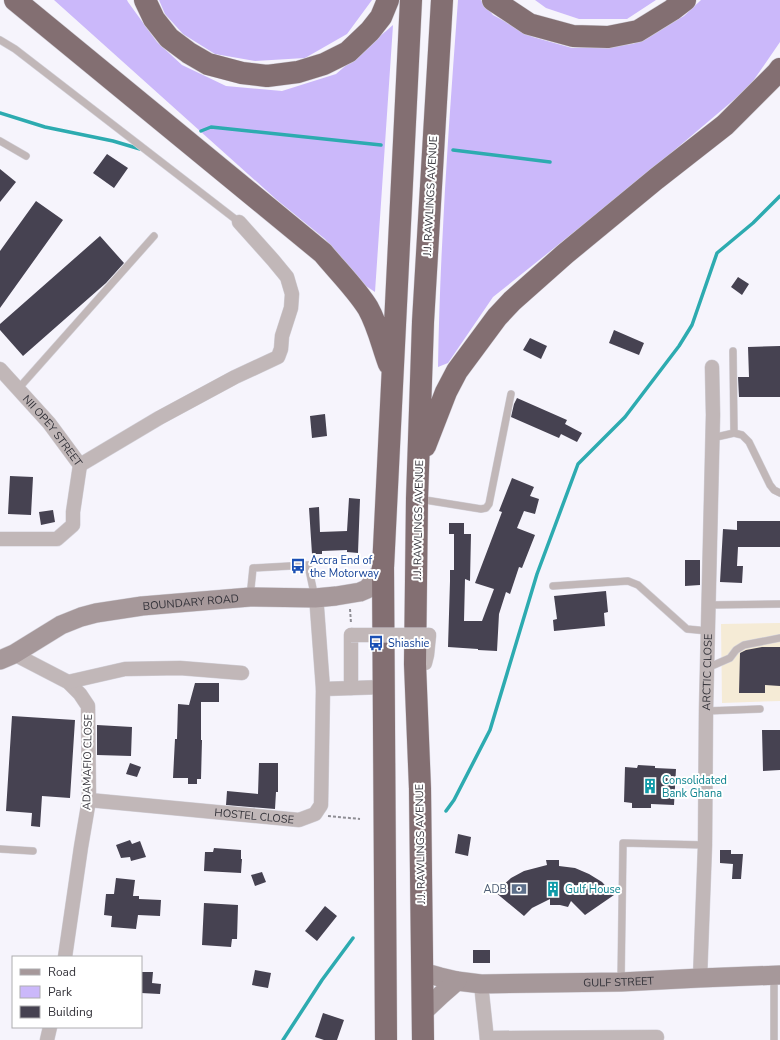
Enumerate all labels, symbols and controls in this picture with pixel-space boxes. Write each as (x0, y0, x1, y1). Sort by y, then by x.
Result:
street label: J.J. RAWLINGS AVENUE (420, 136, 441, 257)
street label: NII OPEY STREET (19, 392, 86, 470)
street label: J.J. RAWLINGS AVENUE (410, 460, 427, 581)
place label: Accra End of the Motorway (310, 553, 379, 581)
bus stop icon: Accra End of the Motorway (289, 557, 307, 575)
street label: BOUNDARY ROAD (142, 591, 240, 614)
street label: ARCTIC CLOSE (699, 633, 716, 711)
bus stop icon: Shiashie (367, 634, 385, 652)
place label: Shiashie (388, 636, 429, 651)
street label: ADAMAFIO CLOSE (79, 714, 96, 810)
place label: Consolidated Bank Ghana (662, 773, 727, 801)
building icon: Consolidated Bank Ghana (641, 777, 659, 795)
street label: J.J. RAWLINGS AVENUE (412, 784, 429, 905)
street label: HOSTEL CLOSE (214, 805, 295, 827)
bank icon: ADB (510, 880, 528, 898)
building icon: Gulf House (544, 880, 562, 898)
place label: ADB (483, 882, 507, 897)
place label: Gulf House (565, 882, 621, 897)
legend (12, 956, 142, 1028)
text: Road (48, 964, 76, 980)
street label: GULF STREET (583, 973, 655, 991)
text: Park (48, 984, 73, 1000)
text: Building (48, 1004, 93, 1020)

